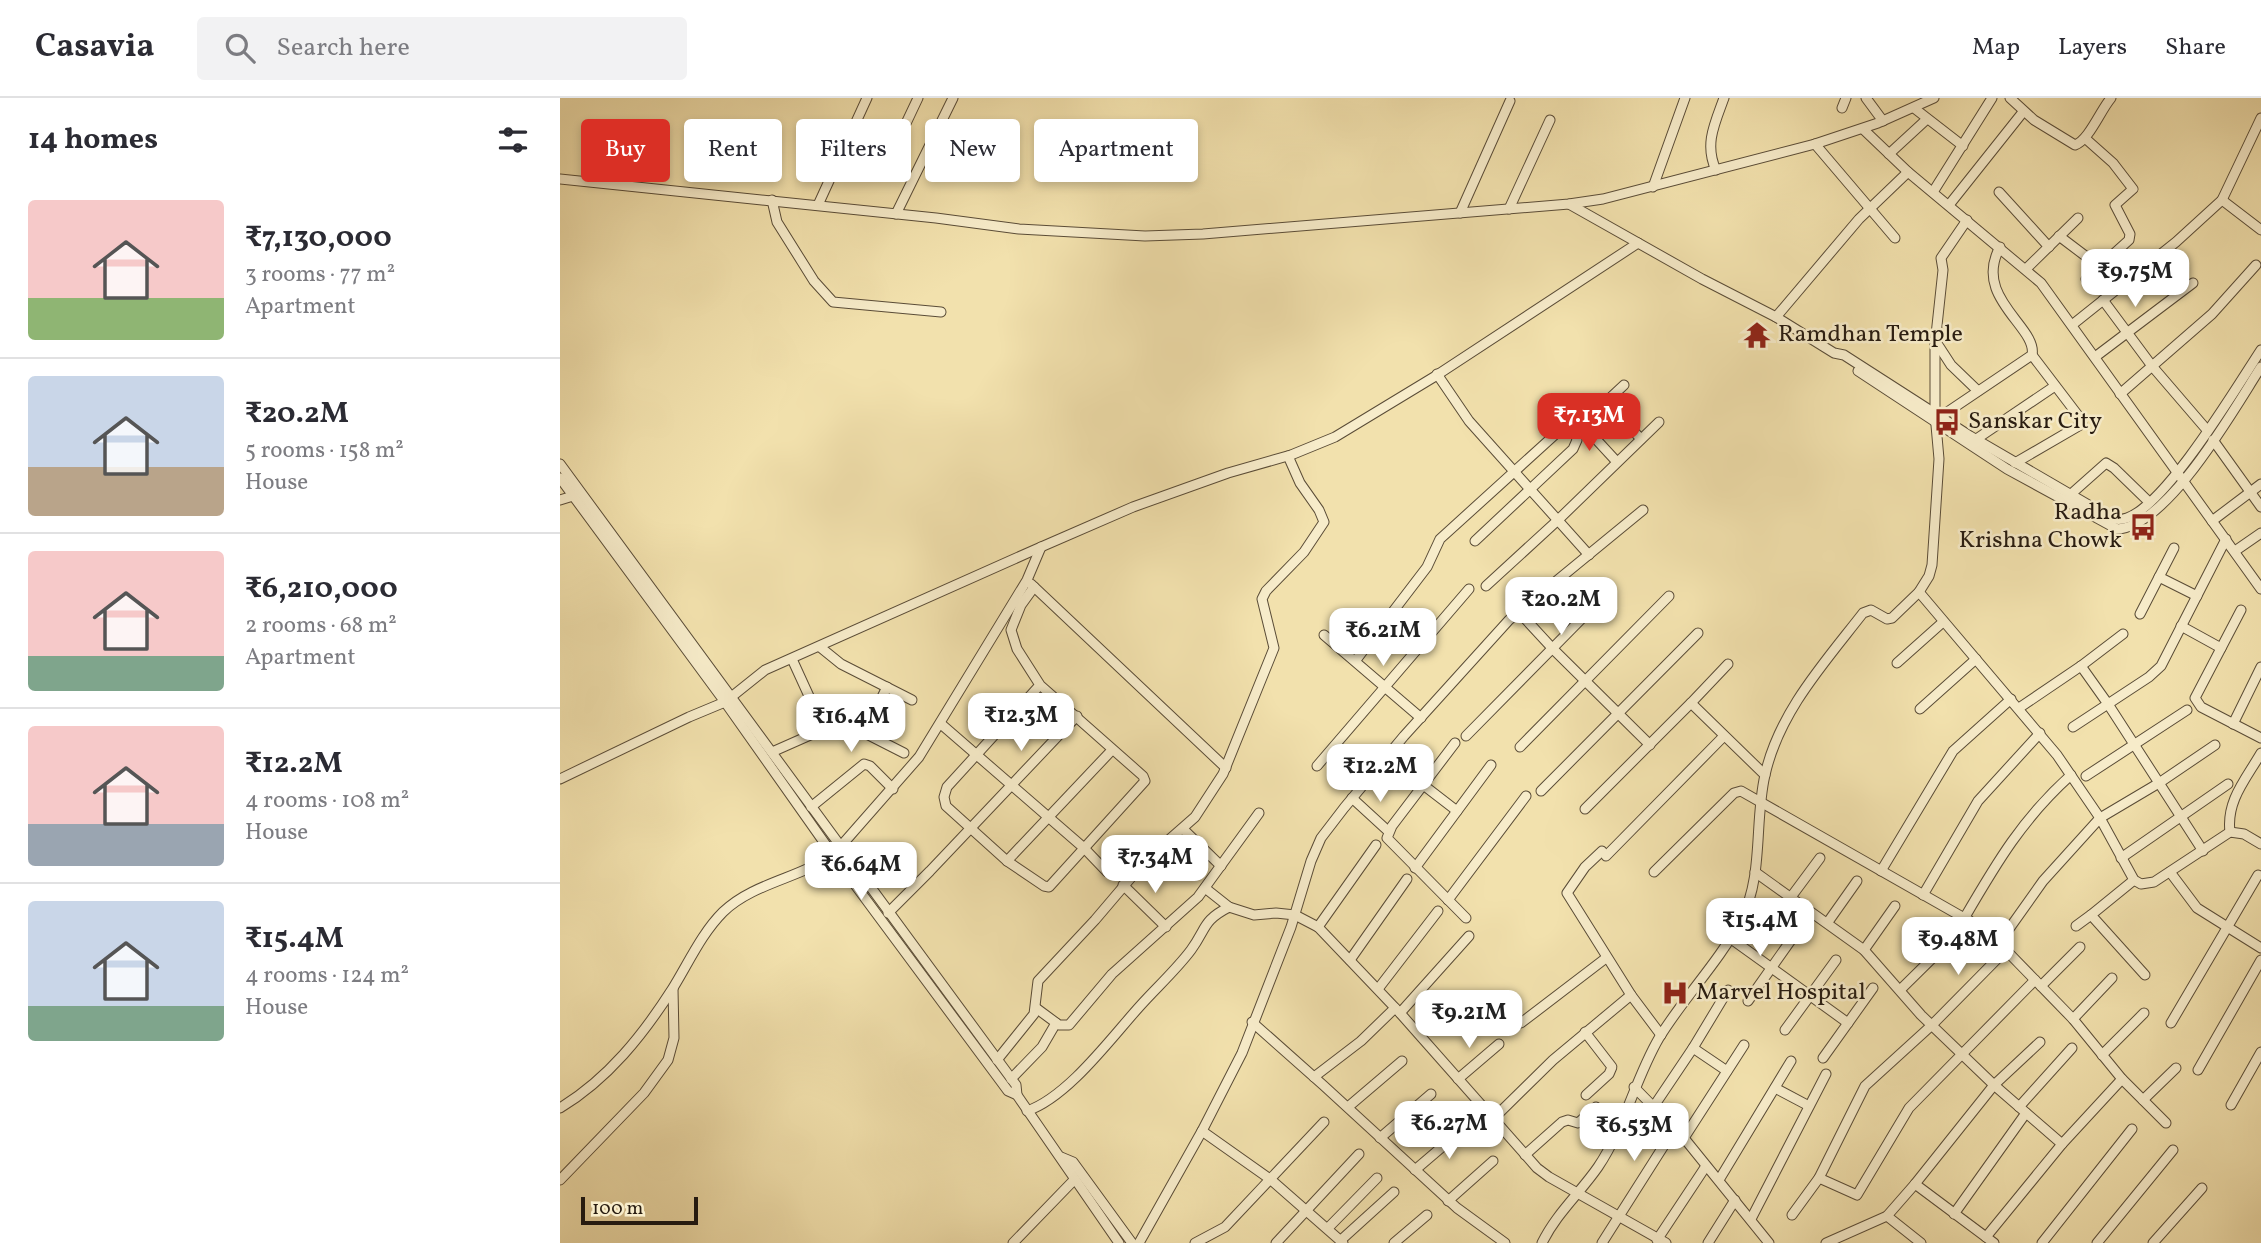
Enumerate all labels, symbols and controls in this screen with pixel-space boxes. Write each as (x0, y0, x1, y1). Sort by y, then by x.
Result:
search box (197, 17, 687, 80)
text: Casavia (35, 25, 155, 71)
icon: search (221, 29, 259, 67)
text: Search here (277, 30, 410, 66)
text: Map (1972, 31, 2020, 65)
text: Layers (2058, 31, 2127, 65)
text: Share (2165, 31, 2226, 65)
text: 14 homes (28, 119, 158, 161)
chip: Buy (581, 119, 670, 182)
chip: Rent (684, 119, 782, 182)
chip: Filters (796, 119, 911, 182)
chip: New (925, 119, 1020, 182)
chip: Apartment (1034, 119, 1198, 182)
icon: filters (494, 121, 532, 159)
text: ₹7,130,000 (245, 217, 392, 259)
icon: home (84, 228, 168, 312)
pin: ₹9.75M (2078, 250, 2192, 309)
text: ₹9.75M (2097, 256, 2173, 288)
text: 3 rooms · 77 m² (245, 259, 395, 291)
text: Apartment (245, 291, 356, 323)
place label: Ramdhan Temple (1778, 318, 1963, 352)
temple icon: Ramdhan Temple (1742, 320, 1772, 350)
text: ₹20.2M (245, 393, 349, 435)
pin: ₹7.13M (1532, 394, 1646, 453)
text: ₹7.13M (1553, 400, 1625, 432)
icon: home (84, 404, 168, 488)
place label: Sanskar City (1968, 405, 2102, 439)
bus stop icon: Sanskar City (1932, 407, 1962, 437)
text: 5 rooms · 158 m² (245, 435, 404, 467)
text: House (245, 467, 308, 499)
place label: Radha Krishna Chowk (1959, 496, 2122, 558)
bus stop icon: Radha Krishna Chowk (2128, 512, 2158, 542)
text: ₹6,210,000 (245, 568, 398, 610)
pin: ₹20.2M (1504, 578, 1618, 637)
icon: home (84, 579, 168, 663)
text: ₹20.2M (1521, 584, 1601, 616)
pin: ₹6.21M (1326, 608, 1440, 668)
text: 2 rooms · 68 m² (245, 610, 397, 642)
text: ₹6.21M (1345, 615, 1421, 647)
text: Apartment (245, 642, 356, 674)
pin: ₹16.4M (794, 694, 908, 754)
pin: ₹12.3M (964, 694, 1078, 753)
text: ₹12.3M (984, 700, 1058, 732)
text: ₹16.4M (812, 701, 890, 733)
text: ₹12.2M (245, 743, 342, 785)
pin: ₹12.2M (1323, 744, 1437, 804)
text: ₹12.2M (1343, 751, 1417, 783)
icon: home (84, 754, 168, 838)
text: 4 rooms · 108 m² (245, 785, 409, 817)
text: House (245, 817, 308, 849)
pin: ₹7.34M (1098, 836, 1212, 895)
pin: ₹6.64M (804, 842, 918, 902)
text: ₹7.34M (1117, 842, 1193, 874)
text: ₹6.64M (821, 849, 901, 881)
pin: ₹15.4M (1703, 898, 1817, 958)
text: ₹15.4M (1722, 905, 1798, 937)
text: ₹15.4M (245, 918, 344, 960)
pin: ₹9.48M (1901, 918, 2015, 977)
text: ₹9.48M (1918, 924, 1998, 956)
icon: home (84, 929, 168, 1013)
text: 4 rooms · 124 m² (245, 960, 409, 992)
place label: Marvel Hospital (1696, 976, 1866, 1010)
hospital icon: Marvel Hospital (1660, 978, 1690, 1008)
pin: ₹9.21M (1412, 990, 1526, 1050)
text: House (245, 992, 308, 1024)
text: ₹9.21M (1431, 997, 1507, 1029)
pin: ₹6.27M (1392, 1102, 1506, 1161)
pin: ₹6.53M (1577, 1104, 1691, 1163)
text: ₹6.27M (1411, 1108, 1487, 1140)
text: ₹6.53M (1596, 1110, 1672, 1142)
scale bar (581, 1194, 698, 1226)
text: 100 m (592, 1196, 643, 1222)

